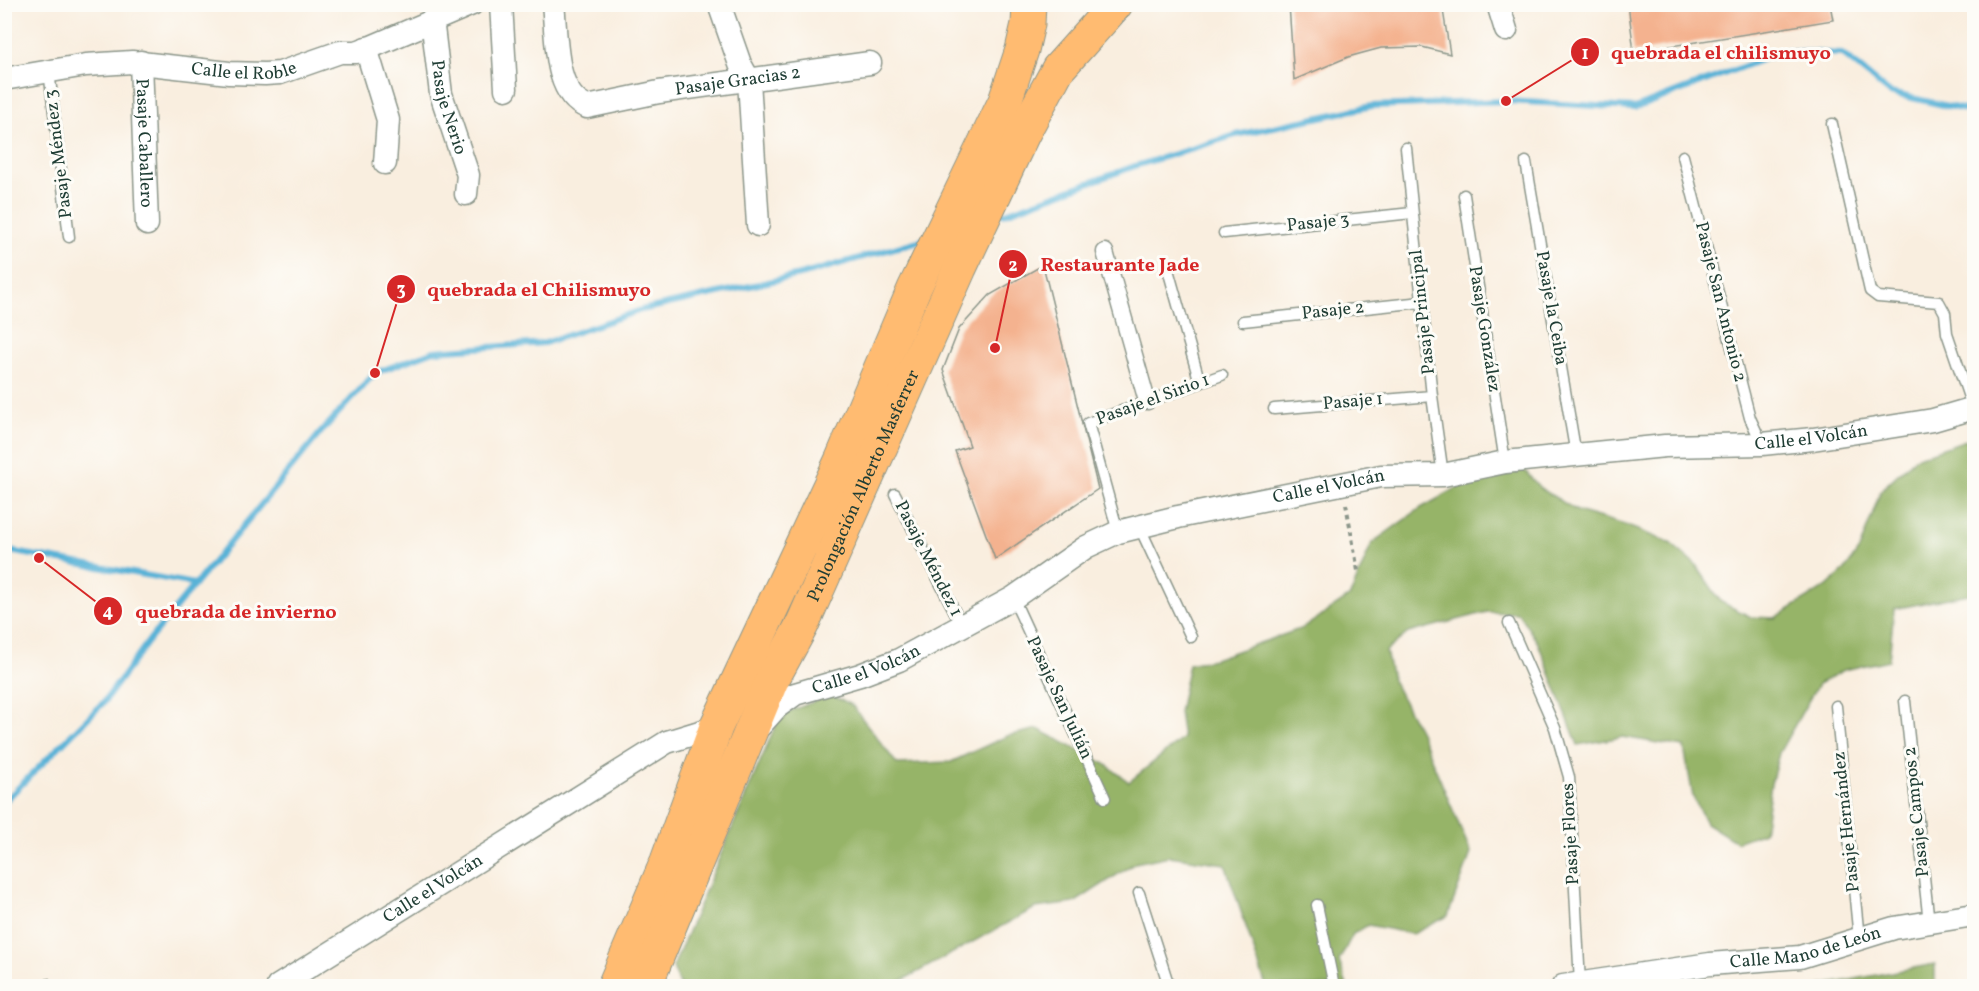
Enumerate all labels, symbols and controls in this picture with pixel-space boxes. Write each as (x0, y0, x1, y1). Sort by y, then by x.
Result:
callout: quebrada el chilismuyo (1570, 33, 1843, 71)
text: quebrada el chilismuyo (1611, 40, 1831, 68)
text: 1 (1581, 42, 1589, 67)
street label: Calle el Roble (190, 56, 300, 87)
street label: Pasaje Nerio (424, 58, 473, 158)
street label: Pasaje Gracias 2 (673, 60, 802, 102)
street label: Pasaje Caballero (129, 78, 159, 208)
street label: Pasaje Méndez 3 (39, 88, 79, 220)
street label: Pasaje 3 (1286, 207, 1350, 239)
street label: Pasaje San Antonio 2 (1688, 219, 1752, 385)
callout: Restaurante Jade (998, 245, 1211, 283)
street label: Pasaje Principal (1404, 248, 1442, 376)
street label: Pasaje la Ceiba (1529, 249, 1573, 367)
text: Restaurante Jade (1040, 252, 1200, 280)
text: 2 (1008, 254, 1018, 279)
street label: Pasaje González (1462, 264, 1506, 394)
callout: quebrada el Chilismuyo (386, 270, 663, 308)
text: quebrada el Chilismuyo (427, 277, 651, 305)
text: 3 (396, 278, 406, 303)
street label: Pasaje 2 (1300, 295, 1366, 327)
street label: Prolongación Alberto Masferrer (801, 366, 926, 606)
street label: Pasaje el Sirio 1 (1093, 368, 1213, 432)
street label: Pasaje 1 (1322, 387, 1384, 417)
street label: Calle el Volcán (1754, 418, 1870, 457)
street label: Calle el Volcán (1270, 463, 1387, 510)
street label: Pasaje Méndez 1 (888, 497, 968, 621)
callout: quebrada de invierno (93, 592, 348, 630)
text: quebrada de invierno (135, 599, 337, 627)
text: 4 (103, 600, 114, 625)
street label: Pasaje San Julián (1020, 632, 1099, 764)
street label: Calle el Volcán (809, 638, 925, 701)
street label: Pasaje Campos 2 (1898, 746, 1936, 878)
street label: Pasaje Hernández (1827, 751, 1867, 893)
street label: Pasaje Flores (1556, 782, 1586, 886)
street label: Calle el Volcán (378, 848, 488, 930)
street label: Calle Mano de León (1729, 920, 1885, 975)

